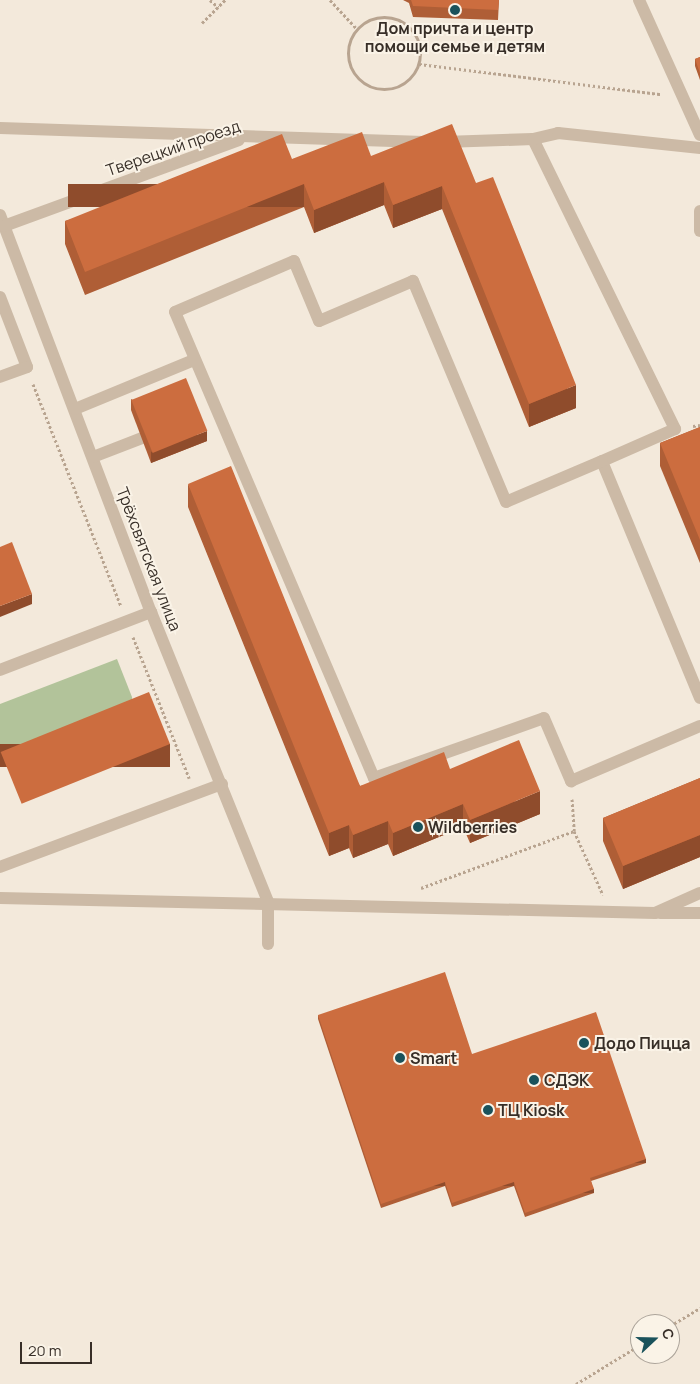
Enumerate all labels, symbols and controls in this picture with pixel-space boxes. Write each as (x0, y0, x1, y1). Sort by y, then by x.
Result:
marker: Дом причта и центр помощи семье и детям (449, 4, 461, 16)
place label: Дом причта и центр помощи семье и детям (365, 18, 545, 56)
street label: Тверецкий проезд (104, 116, 242, 180)
street label: Трёхсвятская улица (113, 484, 185, 634)
place label: Wildberries (428, 817, 517, 837)
marker: Wildberries (412, 821, 424, 833)
place label: Додо Пицца (594, 1033, 691, 1053)
marker: Додо Пицца (578, 1037, 590, 1049)
place label: Smart (410, 1048, 457, 1068)
marker: Smart (394, 1052, 406, 1064)
place label: СДЭК (544, 1070, 589, 1090)
marker: СДЭК (528, 1074, 540, 1086)
place label: ТЦ Kiosk (498, 1100, 565, 1120)
marker: ТЦ Kiosk (482, 1104, 494, 1116)
north arrow (630, 1314, 680, 1364)
text: С (658, 1326, 679, 1342)
scale bar (22, 1332, 95, 1364)
text: 20 m (28, 1340, 61, 1361)

